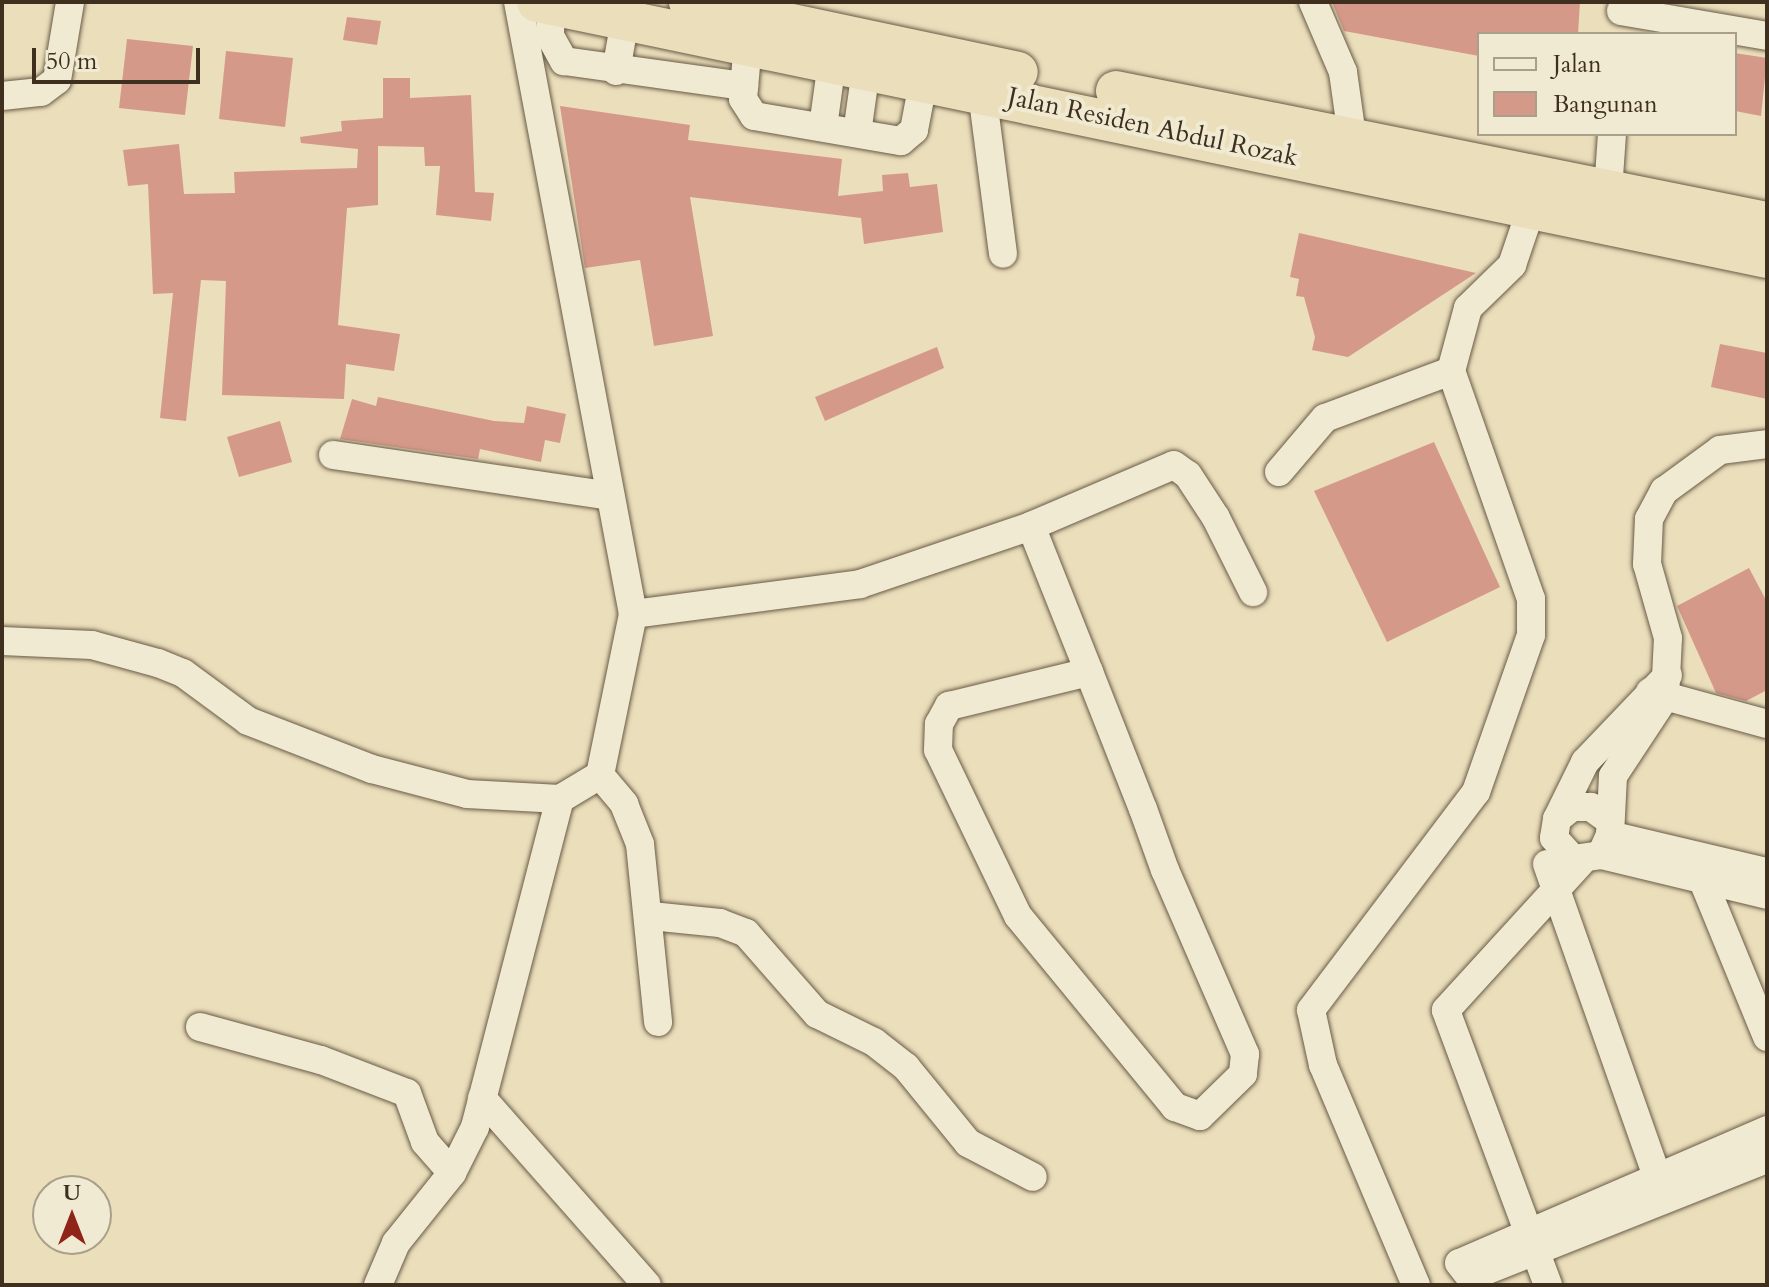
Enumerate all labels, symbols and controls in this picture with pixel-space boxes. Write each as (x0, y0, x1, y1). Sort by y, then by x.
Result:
scale bar (36, 32, 204, 82)
legend (1477, 32, 1737, 136)
text: 50 m (46, 45, 97, 78)
text: Jalan (1553, 48, 1602, 81)
street label: Jalan Residen Abdul Rozak (1005, 81, 1301, 173)
text: Bangunan (1553, 88, 1658, 121)
north arrow (32, 1175, 112, 1255)
text: U (63, 1178, 81, 1208)

